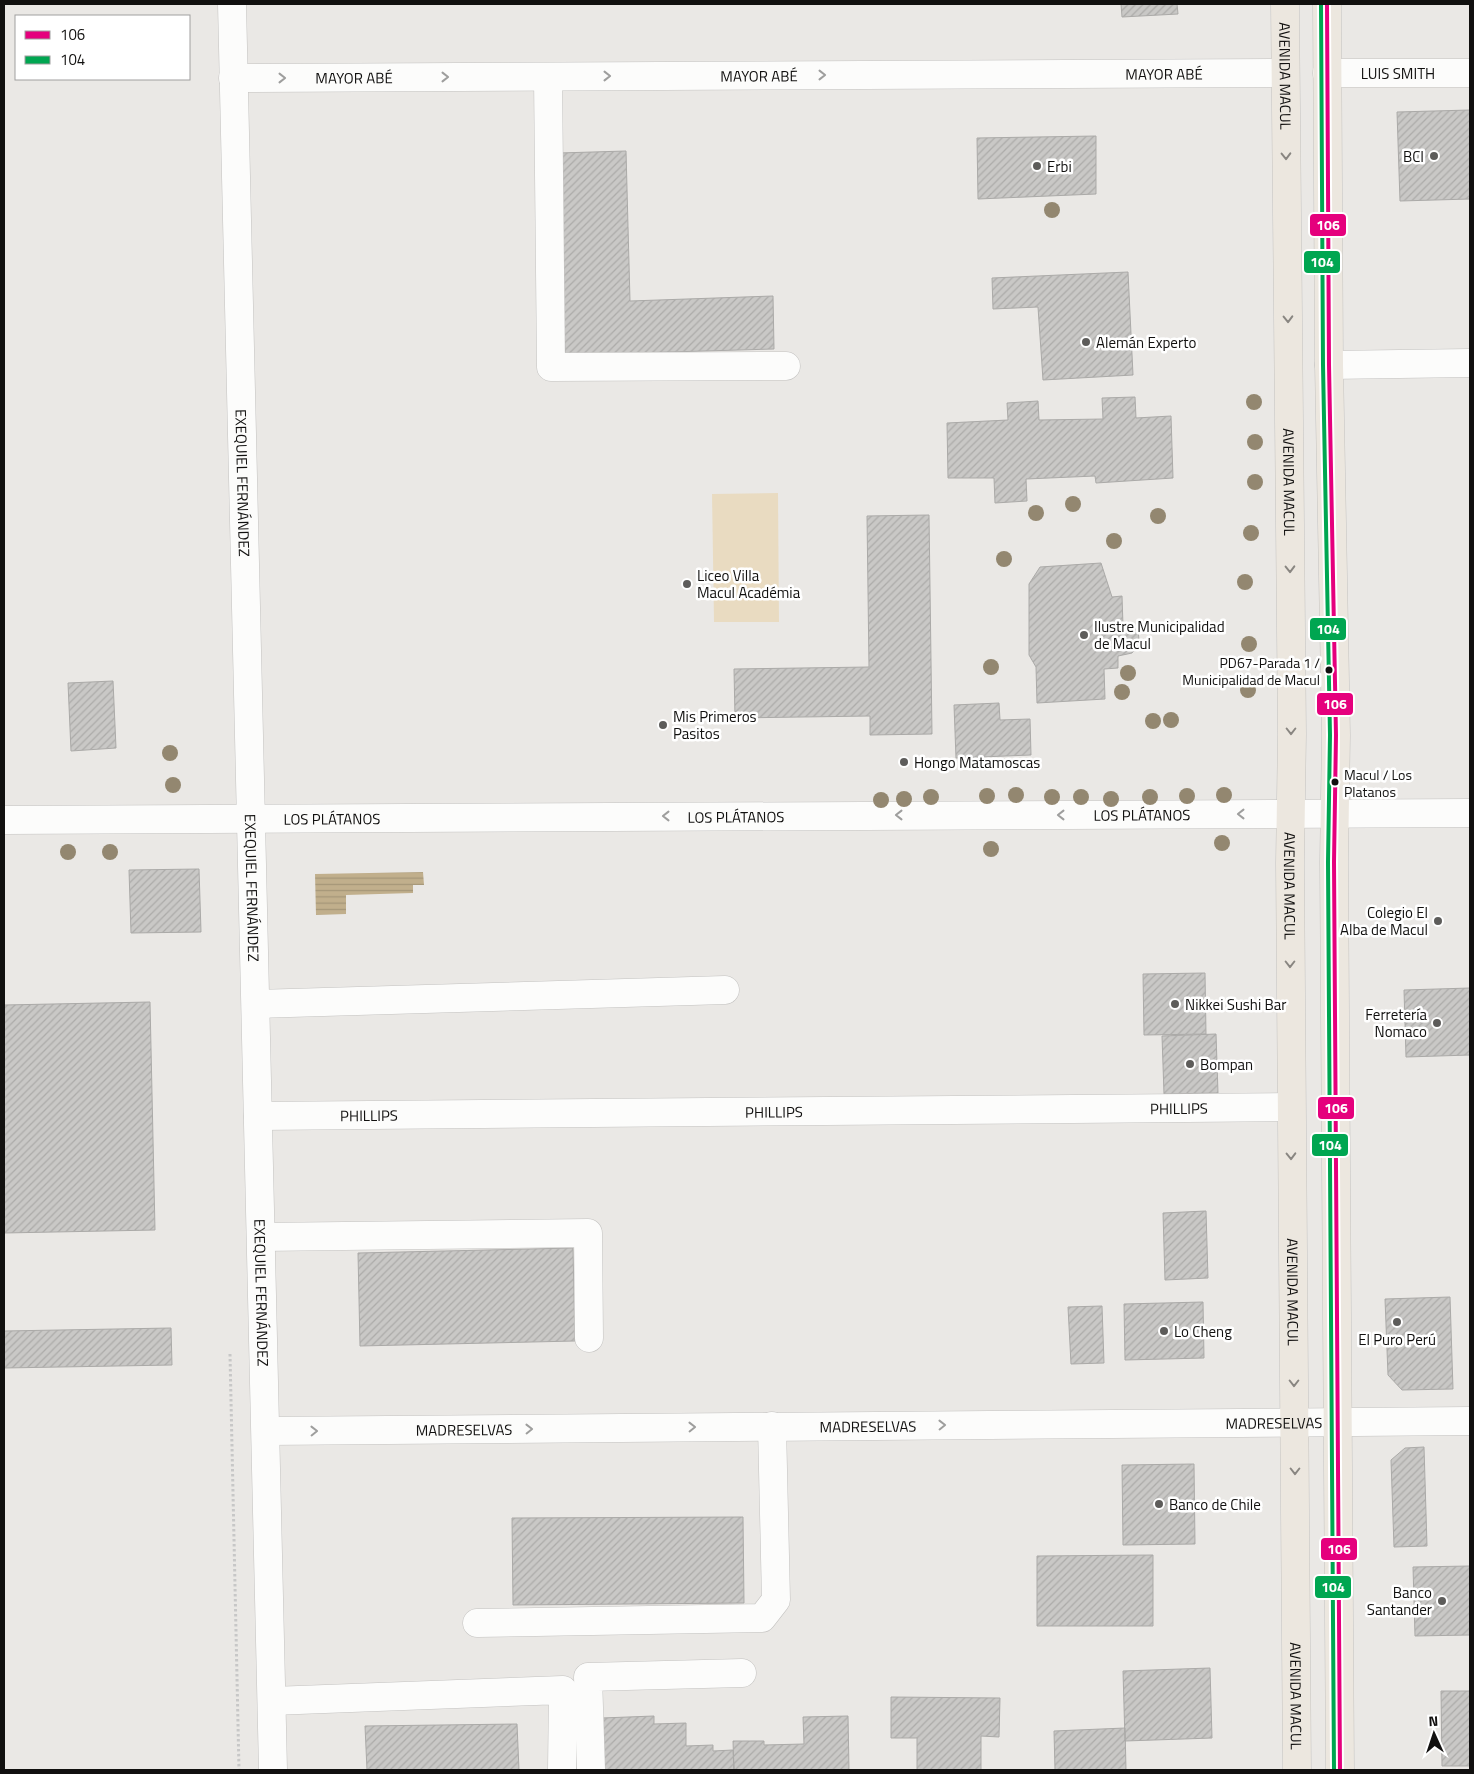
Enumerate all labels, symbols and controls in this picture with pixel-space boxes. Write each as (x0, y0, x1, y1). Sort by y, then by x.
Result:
legend (15, 15, 190, 80)
street label: AVENIDA MACUL (1274, 22, 1298, 130)
text: 106 (60, 23, 85, 46)
text: 104 (60, 48, 85, 71)
street label: MAYOR ABÉ (1125, 62, 1203, 85)
street label: LUIS SMITH (1361, 62, 1435, 85)
street label: MAYOR ABÉ (720, 64, 798, 87)
street label: MAYOR ABÉ (315, 66, 393, 89)
one-way arrow (818, 70, 826, 80)
one-way arrow (604, 71, 611, 81)
one-way arrow (441, 72, 449, 82)
one-way arrow (278, 73, 286, 83)
place label: BCI (1403, 145, 1424, 168)
marker: BCI (1428, 150, 1440, 162)
one-way arrow (1281, 153, 1291, 161)
place label: Erbi (1047, 155, 1072, 178)
marker: Erbi (1031, 160, 1043, 172)
line badge: 106 (1309, 213, 1347, 237)
text: 106 (1316, 214, 1340, 235)
line badge: 104 (1303, 250, 1341, 274)
text: 104 (1310, 251, 1334, 272)
one-way arrow (1283, 316, 1293, 323)
place label: Alemán Experto (1096, 331, 1196, 354)
marker: Alemán Experto (1080, 336, 1092, 348)
street label: EXEQUIEL FERNÁNDEZ (230, 409, 256, 557)
street label: AVENIDA MACUL (1278, 428, 1302, 536)
place label: Liceo Villa Macul Académia (697, 564, 801, 604)
one-way arrow (1285, 566, 1295, 573)
marker: Liceo Villa Macul Académia (681, 578, 693, 590)
place label: Ilustre Municipalidad de Macul (1094, 615, 1225, 655)
line badge: 104 (1309, 617, 1347, 641)
text: 104 (1316, 618, 1340, 639)
marker: Ilustre Municipalidad de Macul (1078, 629, 1090, 641)
place label: PD67-Parada 1 / Municipalidad de Macul (1182, 652, 1320, 690)
marker: PD67-Parada 1 / Municipalidad de Macul (1324, 665, 1334, 675)
line badge: 106 (1316, 692, 1354, 716)
text: 106 (1323, 693, 1347, 714)
place label: Mis Primeros Pasitos (673, 705, 757, 745)
marker: Mis Primeros Pasitos (657, 719, 669, 731)
one-way arrow (1286, 728, 1296, 736)
place label: Hongo Matamoscas (914, 751, 1040, 774)
marker: Hongo Matamoscas (898, 756, 910, 768)
place label: Macul / Los Platanos (1344, 764, 1412, 802)
marker: Macul / Los Platanos (1330, 777, 1340, 787)
street label: LOS PLÁTANOS (1093, 803, 1191, 826)
street label: LOS PLÁTANOS (687, 805, 785, 828)
street label: LOS PLÁTANOS (283, 807, 381, 830)
one-way arrow (1237, 809, 1245, 819)
one-way arrow (895, 810, 902, 820)
one-way arrow (1057, 810, 1065, 820)
one-way arrow (662, 811, 670, 821)
street label: EXEQUIEL FERNÁNDEZ (239, 814, 266, 962)
street label: AVENIDA MACUL (1278, 832, 1302, 940)
place label: Colegio El Alba de Macul (1340, 901, 1428, 941)
marker: Colegio El Alba de Macul (1432, 915, 1444, 927)
one-way arrow (1285, 960, 1295, 968)
place label: Nikkei Sushi Bar (1185, 993, 1286, 1016)
marker: Nikkei Sushi Bar (1169, 998, 1181, 1010)
place label: Ferretería Nomaco (1365, 1003, 1427, 1043)
marker: Ferretería Nomaco (1431, 1017, 1443, 1029)
place label: Bompan (1200, 1053, 1253, 1076)
marker: Bompan (1184, 1058, 1196, 1070)
street label: PHILLIPS (1150, 1096, 1208, 1120)
line badge: 106 (1317, 1096, 1355, 1120)
text: 106 (1324, 1097, 1348, 1118)
street label: PHILLIPS (745, 1100, 803, 1123)
street label: PHILLIPS (340, 1103, 398, 1127)
line badge: 104 (1311, 1133, 1349, 1157)
text: 104 (1318, 1134, 1342, 1155)
one-way arrow (1286, 1152, 1296, 1160)
street label: EXEQUIEL FERNÁNDEZ (249, 1219, 275, 1367)
street label: AVENIDA MACUL (1281, 1238, 1305, 1346)
marker: El Puro Perú (1391, 1316, 1403, 1328)
place label: Lo Cheng (1174, 1320, 1232, 1343)
marker: Lo Cheng (1158, 1325, 1170, 1337)
place label: El Puro Perú (1358, 1328, 1436, 1351)
one-way arrow (1289, 1380, 1299, 1387)
street label: MADRESELVAS (1225, 1411, 1322, 1435)
street label: MADRESELVAS (819, 1414, 916, 1438)
street label: MADRESELVAS (415, 1417, 512, 1441)
one-way arrow (938, 1420, 946, 1430)
one-way arrow (688, 1422, 696, 1432)
one-way arrow (526, 1423, 534, 1434)
one-way arrow (311, 1426, 319, 1436)
one-way arrow (1290, 1468, 1300, 1475)
place label: Banco de Chile (1169, 1493, 1261, 1516)
marker: Banco de Chile (1153, 1498, 1165, 1510)
line badge: 106 (1320, 1537, 1358, 1561)
text: 106 (1327, 1538, 1351, 1559)
line badge: 104 (1314, 1575, 1352, 1599)
text: 104 (1321, 1576, 1345, 1597)
place label: Banco Santander (1367, 1581, 1432, 1621)
marker: Banco Santander (1436, 1595, 1448, 1607)
street label: AVENIDA MACUL (1285, 1642, 1308, 1750)
north arrow (1409, 1709, 1459, 1759)
text: N (1428, 1710, 1439, 1731)

